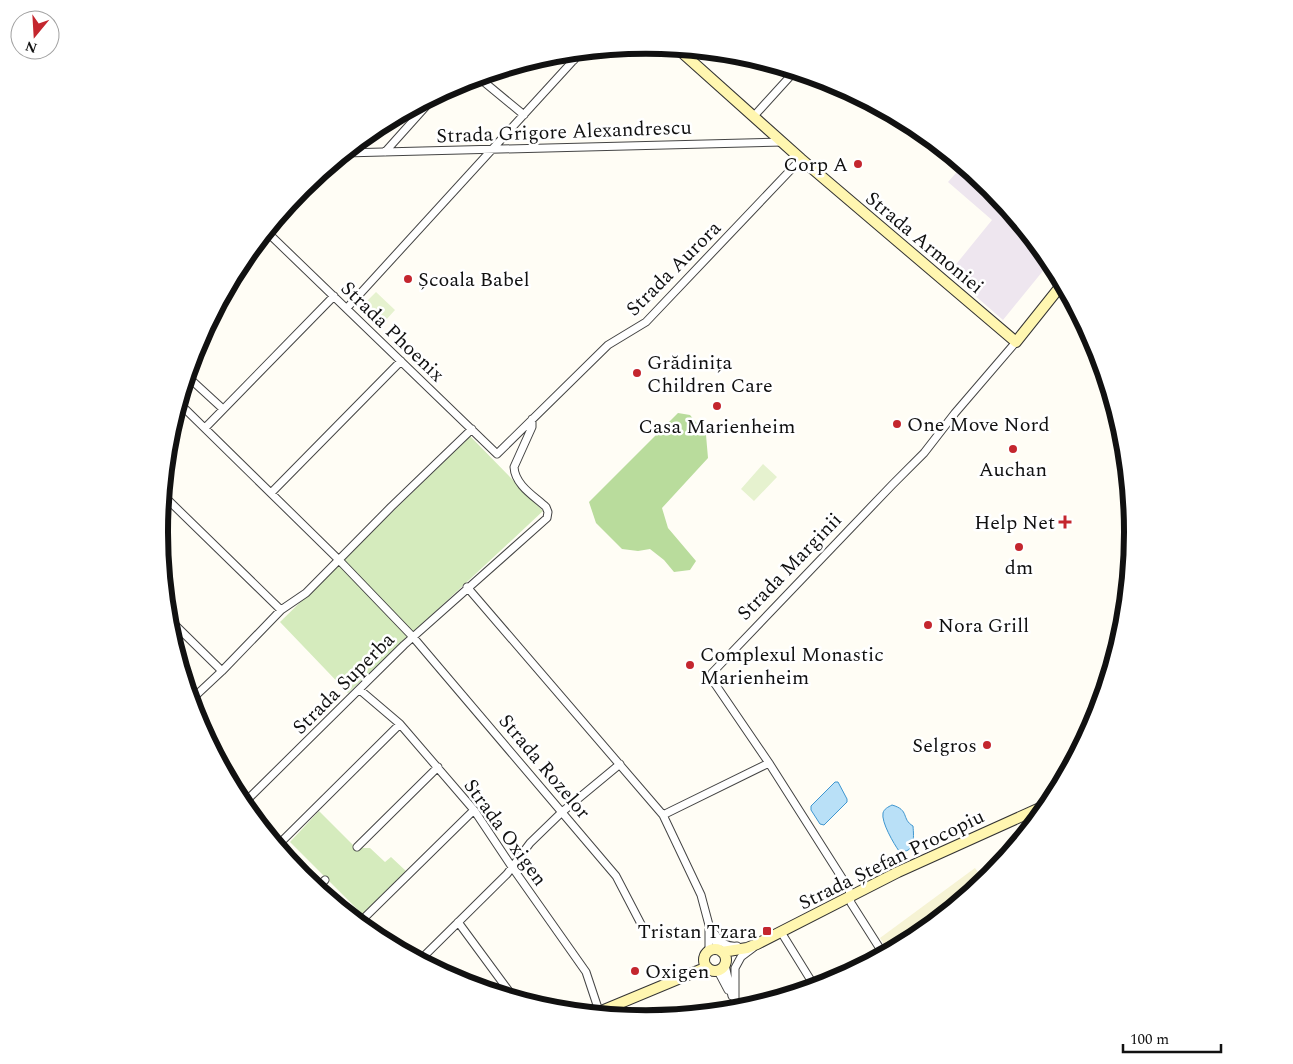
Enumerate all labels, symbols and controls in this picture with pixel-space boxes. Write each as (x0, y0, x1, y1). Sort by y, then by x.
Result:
north arrow (10, 10, 60, 60)
text: N (22, 35, 40, 59)
street label: Strada Grigore Alexandrescu (436, 113, 692, 151)
place label: Corp A (783, 150, 848, 180)
marker: Corp A (852, 158, 864, 170)
street label: Strada Armoniei (859, 184, 990, 301)
street label: Strada Aurora (619, 214, 728, 323)
place label: Școala Babel (418, 265, 530, 295)
marker: Școala Babel (402, 273, 414, 285)
street label: Strada Phoenix (333, 274, 451, 389)
place label: Grădinița Children Care (647, 348, 773, 401)
marker: Grădinița Children Care (631, 367, 643, 379)
marker: Casa Marienheim (711, 400, 723, 412)
place label: One Move Nord (907, 410, 1050, 440)
place label: Casa Marienheim (639, 412, 795, 442)
marker: One Move Nord (891, 418, 903, 430)
marker: Auchan (1007, 443, 1019, 455)
place label: Auchan (979, 455, 1047, 485)
street label: Strada Marginii (730, 506, 849, 628)
place label: Help Net (974, 508, 1055, 538)
marker: Help Net (1059, 516, 1071, 528)
marker: dm (1013, 541, 1025, 553)
place label: dm (1005, 553, 1033, 583)
place label: Nora Grill (938, 611, 1029, 641)
marker: Nora Grill (922, 619, 934, 631)
street label: Strada Superba (286, 626, 402, 742)
place label: Complexul Monastic Marienheim (700, 640, 884, 693)
marker: Complexul Monastic Marienheim (684, 659, 696, 671)
street label: Strada Rozelor (491, 707, 597, 826)
place label: Selgros (912, 731, 977, 761)
marker: Selgros (981, 739, 993, 751)
street label: Strada Oxigen (456, 773, 554, 893)
street label: Strada Ștefan Procopiu (793, 802, 989, 918)
place label: Tristan Tzara (638, 917, 757, 947)
marker: Tristan Tzara (761, 925, 773, 937)
place label: Oxigen (645, 957, 709, 987)
marker: Oxigen (629, 965, 641, 977)
scale bar (1123, 1022, 1220, 1054)
text: 100 m (1130, 1028, 1169, 1051)

